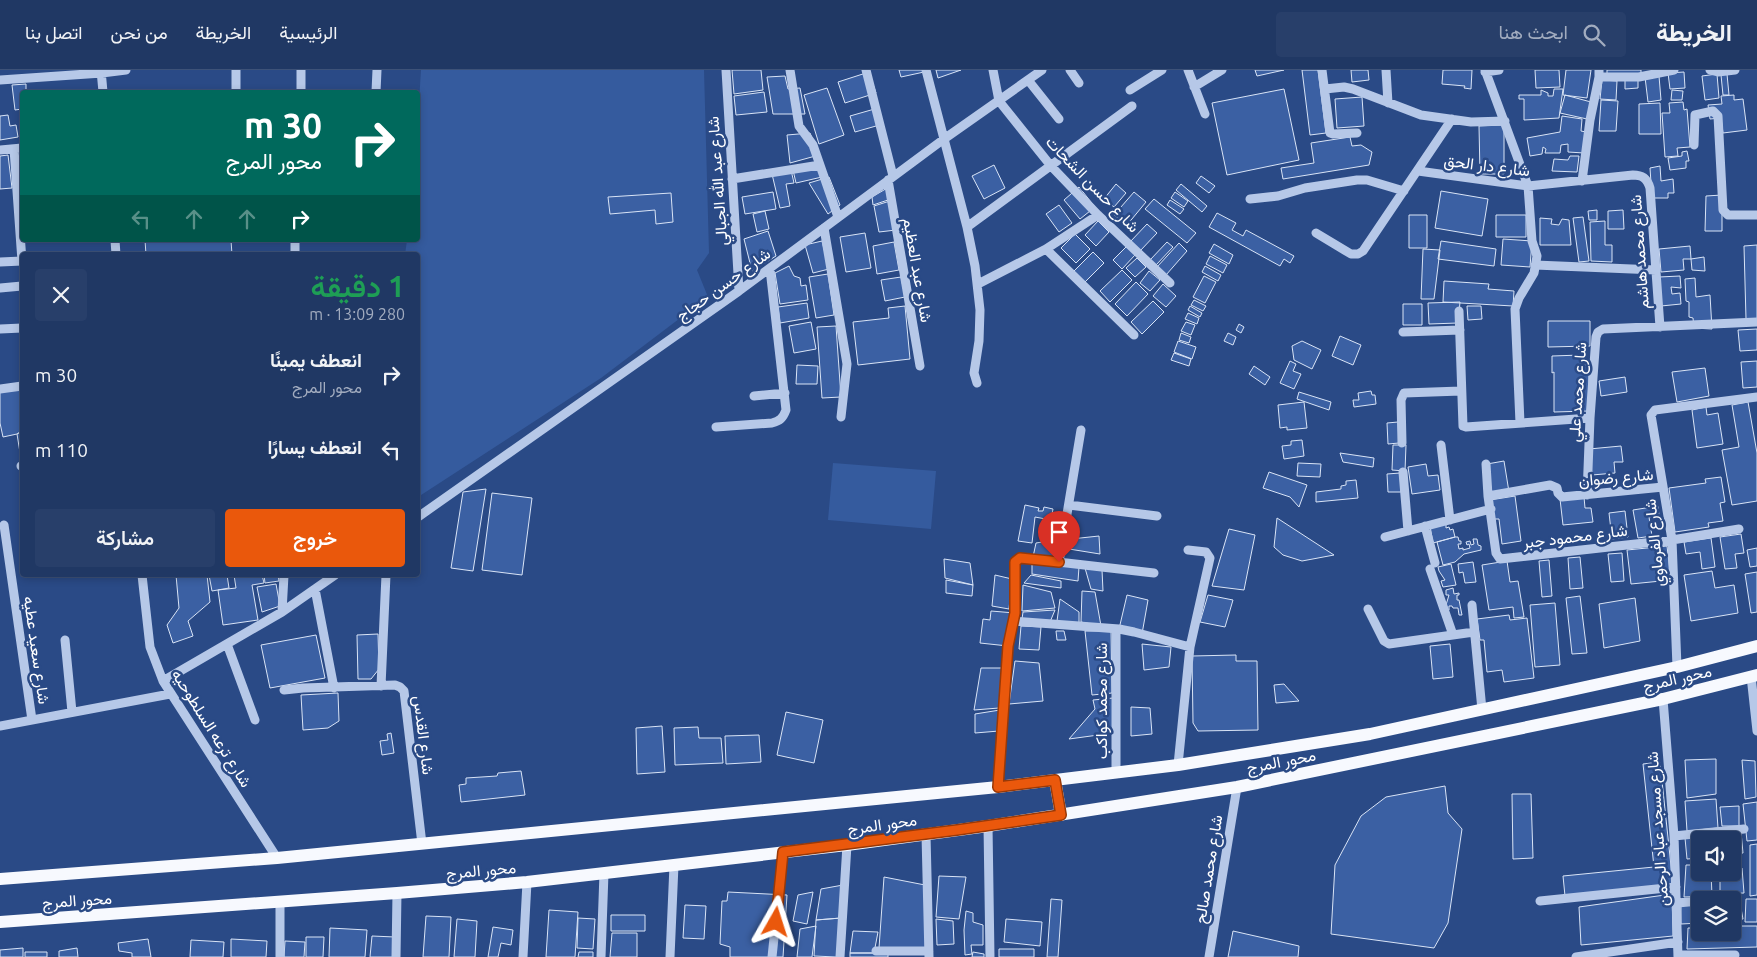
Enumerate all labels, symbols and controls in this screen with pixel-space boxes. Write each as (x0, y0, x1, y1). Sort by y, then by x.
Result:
search box (1276, 12, 1626, 57)
text: الخريطة (1656, 19, 1732, 46)
text: ابحث هنا (1498, 21, 1568, 43)
icon: search (1580, 21, 1608, 49)
text: اتصل بنا (25, 22, 82, 42)
text: من نحن (110, 22, 168, 42)
text: الخريطة (196, 22, 251, 42)
text: الرئيسية (279, 22, 337, 42)
text: 30 m (244, 105, 322, 145)
icon: right (340, 110, 405, 175)
street label: شارع عبد الله الجبالي (703, 115, 735, 246)
street label: شارع حسن الشحات (1041, 132, 1143, 238)
text: محور المرج (226, 148, 322, 173)
street label: شارع دار الحق (1443, 151, 1531, 182)
street label: شارع محمد هاشم (1626, 194, 1655, 310)
icon: left (127, 205, 155, 233)
icon: ahead (180, 205, 208, 233)
icon: ahead (233, 205, 261, 233)
icon: right (286, 205, 314, 233)
street label: شارع عبد العظيم (897, 216, 936, 324)
street label: شارع حسن حجاج (672, 244, 775, 327)
button: close (35, 269, 87, 321)
text: 1 دقيقة (311, 269, 405, 303)
text: 280 m · 13:09 (309, 305, 405, 323)
street label: شارع محمد علي (1565, 341, 1594, 443)
text: انعطف يمينًا (270, 349, 362, 371)
icon: right (377, 361, 405, 389)
text: 30 m (35, 364, 77, 386)
text: محور المرج (292, 378, 362, 396)
text: انعطف يسارًا (268, 436, 362, 458)
icon: left (377, 436, 405, 464)
text: 110 m (35, 439, 88, 461)
street label: شارع رضوان (1578, 465, 1654, 492)
street label: شارع الفرماوي (1640, 498, 1673, 588)
button: مشاركة (35, 509, 215, 567)
button: خروج (225, 509, 405, 567)
pin (1038, 511, 1080, 562)
icon: arrive (1045, 518, 1073, 546)
street label: شارع محمود جبر (1521, 521, 1629, 554)
street label: شارع سعيد عطيه (18, 595, 53, 706)
street label: شارع محمد كواكب (1092, 643, 1113, 759)
street label: محور المرج (1641, 661, 1714, 698)
street label: شارع ترعه السلطوحيه (166, 666, 256, 792)
street label: شارع القدس (407, 694, 438, 776)
street label: محور المرج (1245, 745, 1318, 779)
street label: شارع مسجد عباد الرحمن (1643, 751, 1674, 907)
street label: محور المرج (846, 810, 918, 841)
street label: شارع محمد صالح (1191, 813, 1228, 925)
map controls (1691, 831, 1741, 941)
button: sound (1691, 831, 1741, 881)
street label: محور المرج (445, 858, 517, 885)
street label: محور المرج (41, 889, 113, 914)
button: layers (1691, 891, 1741, 941)
position arrow (749, 895, 801, 947)

